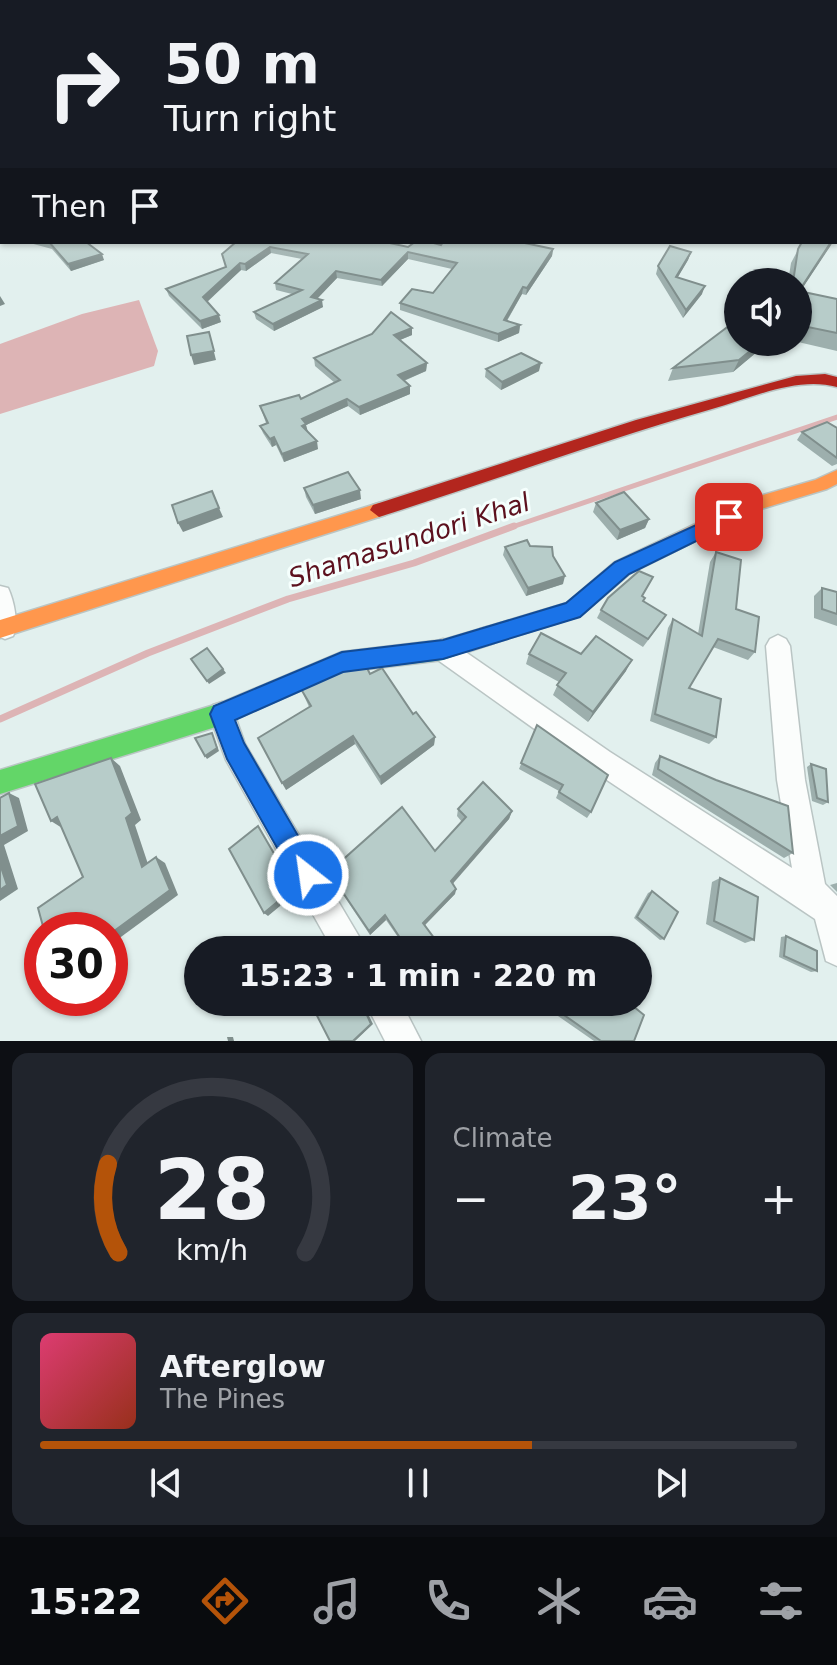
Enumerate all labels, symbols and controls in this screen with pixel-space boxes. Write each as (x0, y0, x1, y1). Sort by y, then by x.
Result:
text: 50 m (164, 31, 320, 96)
icon: right (32, 32, 136, 136)
text: Turn right (164, 98, 336, 139)
icon: arrive (123, 184, 167, 228)
text: Then (32, 189, 107, 224)
map controls (724, 268, 812, 356)
button: sound (724, 268, 812, 356)
pin (695, 483, 763, 551)
water label: Shamasundori Khal (285, 487, 534, 593)
icon: arrive (707, 495, 751, 539)
position arrow (266, 833, 350, 917)
speed limit sign: 30 (24, 912, 128, 1016)
text: 15:23 · 1 min · 220 m (239, 958, 597, 993)
text: Climate (453, 1123, 553, 1153)
text: 28 (154, 1142, 270, 1239)
text: 23° (568, 1163, 682, 1233)
text: − (453, 1173, 489, 1224)
text: + (760, 1173, 797, 1224)
text: km/h (176, 1233, 248, 1267)
text: Afterglow (160, 1349, 326, 1384)
text: The Pines (160, 1384, 285, 1414)
icon: previous (144, 1461, 188, 1505)
icon: pause (396, 1461, 440, 1505)
icon: next (649, 1461, 693, 1505)
icon: directions (197, 1573, 253, 1629)
icon: music (309, 1573, 365, 1629)
icon: phone (420, 1573, 476, 1629)
icon: climate (531, 1573, 587, 1629)
icon: car (642, 1573, 698, 1629)
icon: filters (753, 1573, 809, 1629)
text: 15:22 (28, 1581, 142, 1622)

